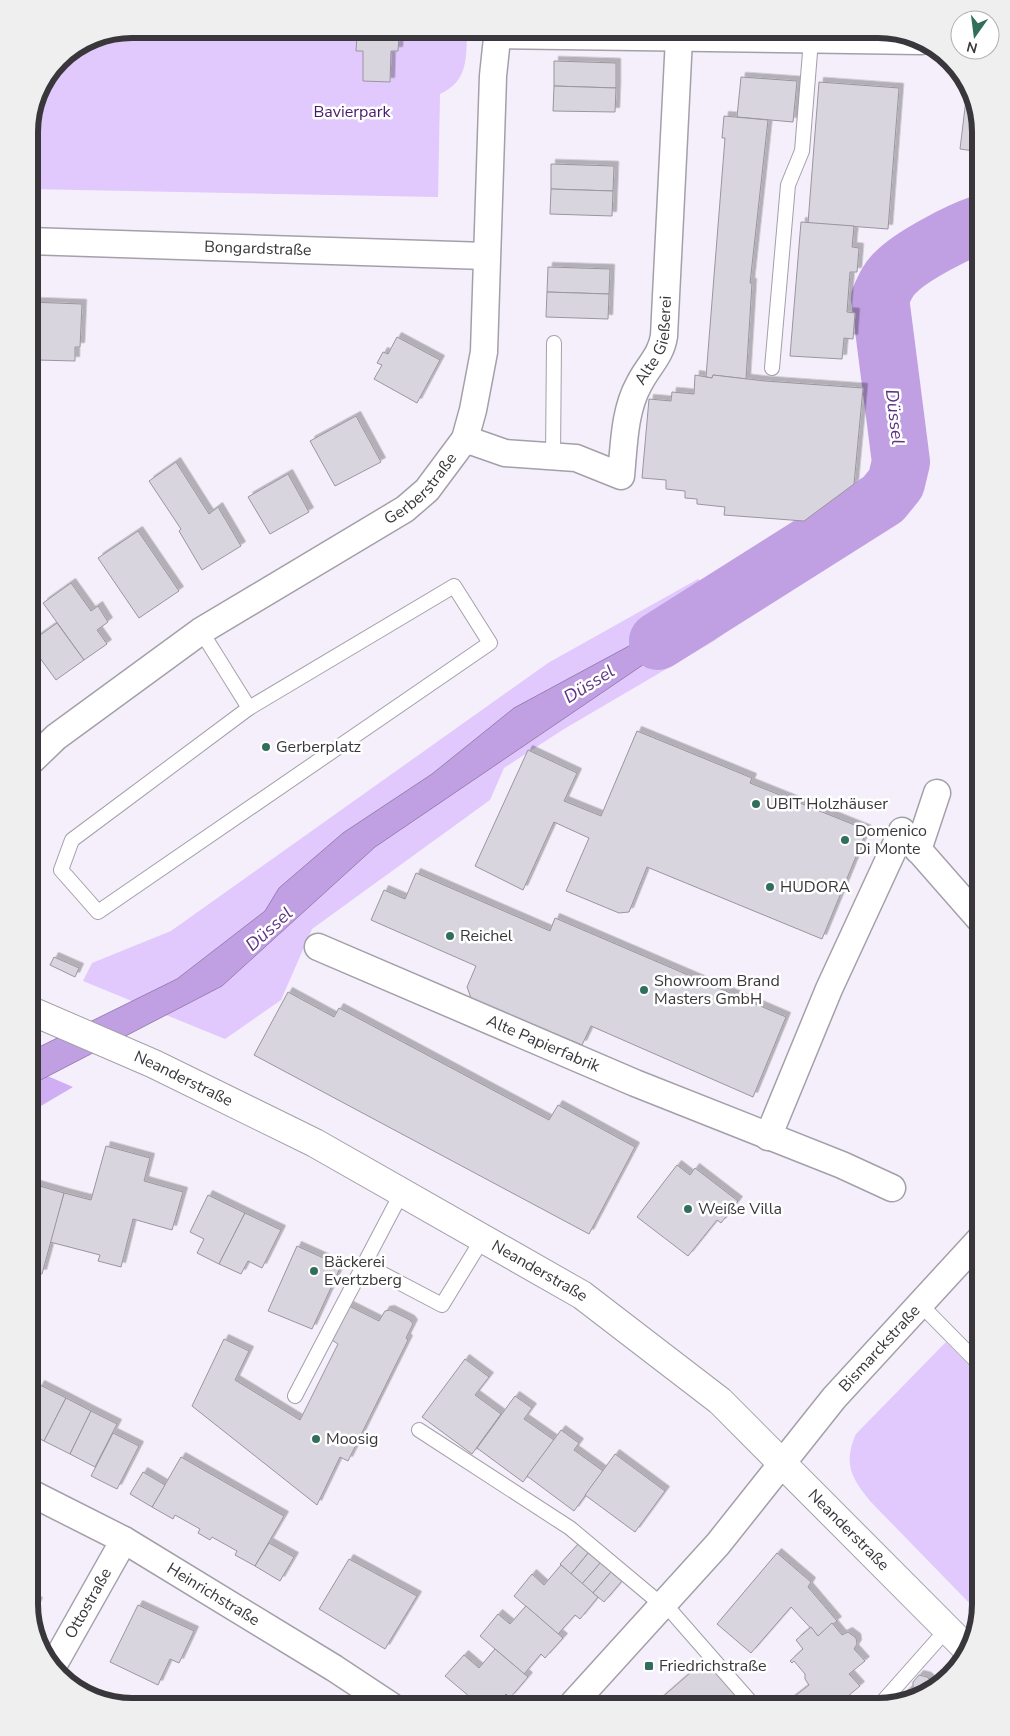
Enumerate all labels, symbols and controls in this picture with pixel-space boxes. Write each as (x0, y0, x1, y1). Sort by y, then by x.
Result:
north arrow (950, 10, 1000, 60)
text: N (965, 37, 979, 58)
park label: Bavierpark (314, 101, 391, 123)
street label: Bongardstraße (204, 236, 312, 261)
street label: Alte Gießerei (630, 295, 677, 389)
water label: Düssel (880, 388, 910, 446)
street label: Gerberstraße (380, 448, 462, 530)
water label: Düssel (559, 659, 619, 709)
place label: Gerberplatz (276, 736, 361, 758)
marker: Gerberplatz (260, 741, 272, 753)
place label: UBIT Holzhäuser (766, 793, 888, 815)
marker: UBIT Holzhäuser (750, 798, 762, 810)
place label: Domenico Di Monte (855, 820, 927, 860)
marker: Domenico Di Monte (839, 834, 851, 846)
place label: HUDORA (780, 876, 850, 898)
marker: HUDORA (764, 881, 776, 893)
water label: Düssel (240, 901, 298, 957)
place label: Reichel (460, 925, 513, 947)
marker: Reichel (444, 930, 456, 942)
place label: Showroom Brand Masters GmbH (654, 970, 780, 1010)
marker: Showroom Brand Masters GmbH (638, 984, 650, 996)
street label: Alte Papierfabrik (483, 1010, 604, 1078)
street label: Neanderstraße (131, 1046, 236, 1112)
place label: Weiße Villa (698, 1198, 782, 1220)
marker: Weiße Villa (682, 1203, 694, 1215)
street label: Neanderstraße (488, 1235, 593, 1307)
place label: Bäckerei Evertzberg (324, 1251, 402, 1291)
marker: Bäckerei Evertzberg (308, 1265, 320, 1277)
street label: Bismarckstraße (834, 1300, 925, 1397)
place label: Moosig (326, 1428, 378, 1450)
marker: Moosig (310, 1433, 322, 1445)
street label: Neanderstraße (803, 1484, 894, 1576)
street label: Heinrichstraße (163, 1558, 264, 1631)
street label: Ottostraße (60, 1564, 117, 1643)
place label: Friedrichstraße (659, 1655, 767, 1677)
marker: Friedrichstraße (643, 1660, 655, 1672)

